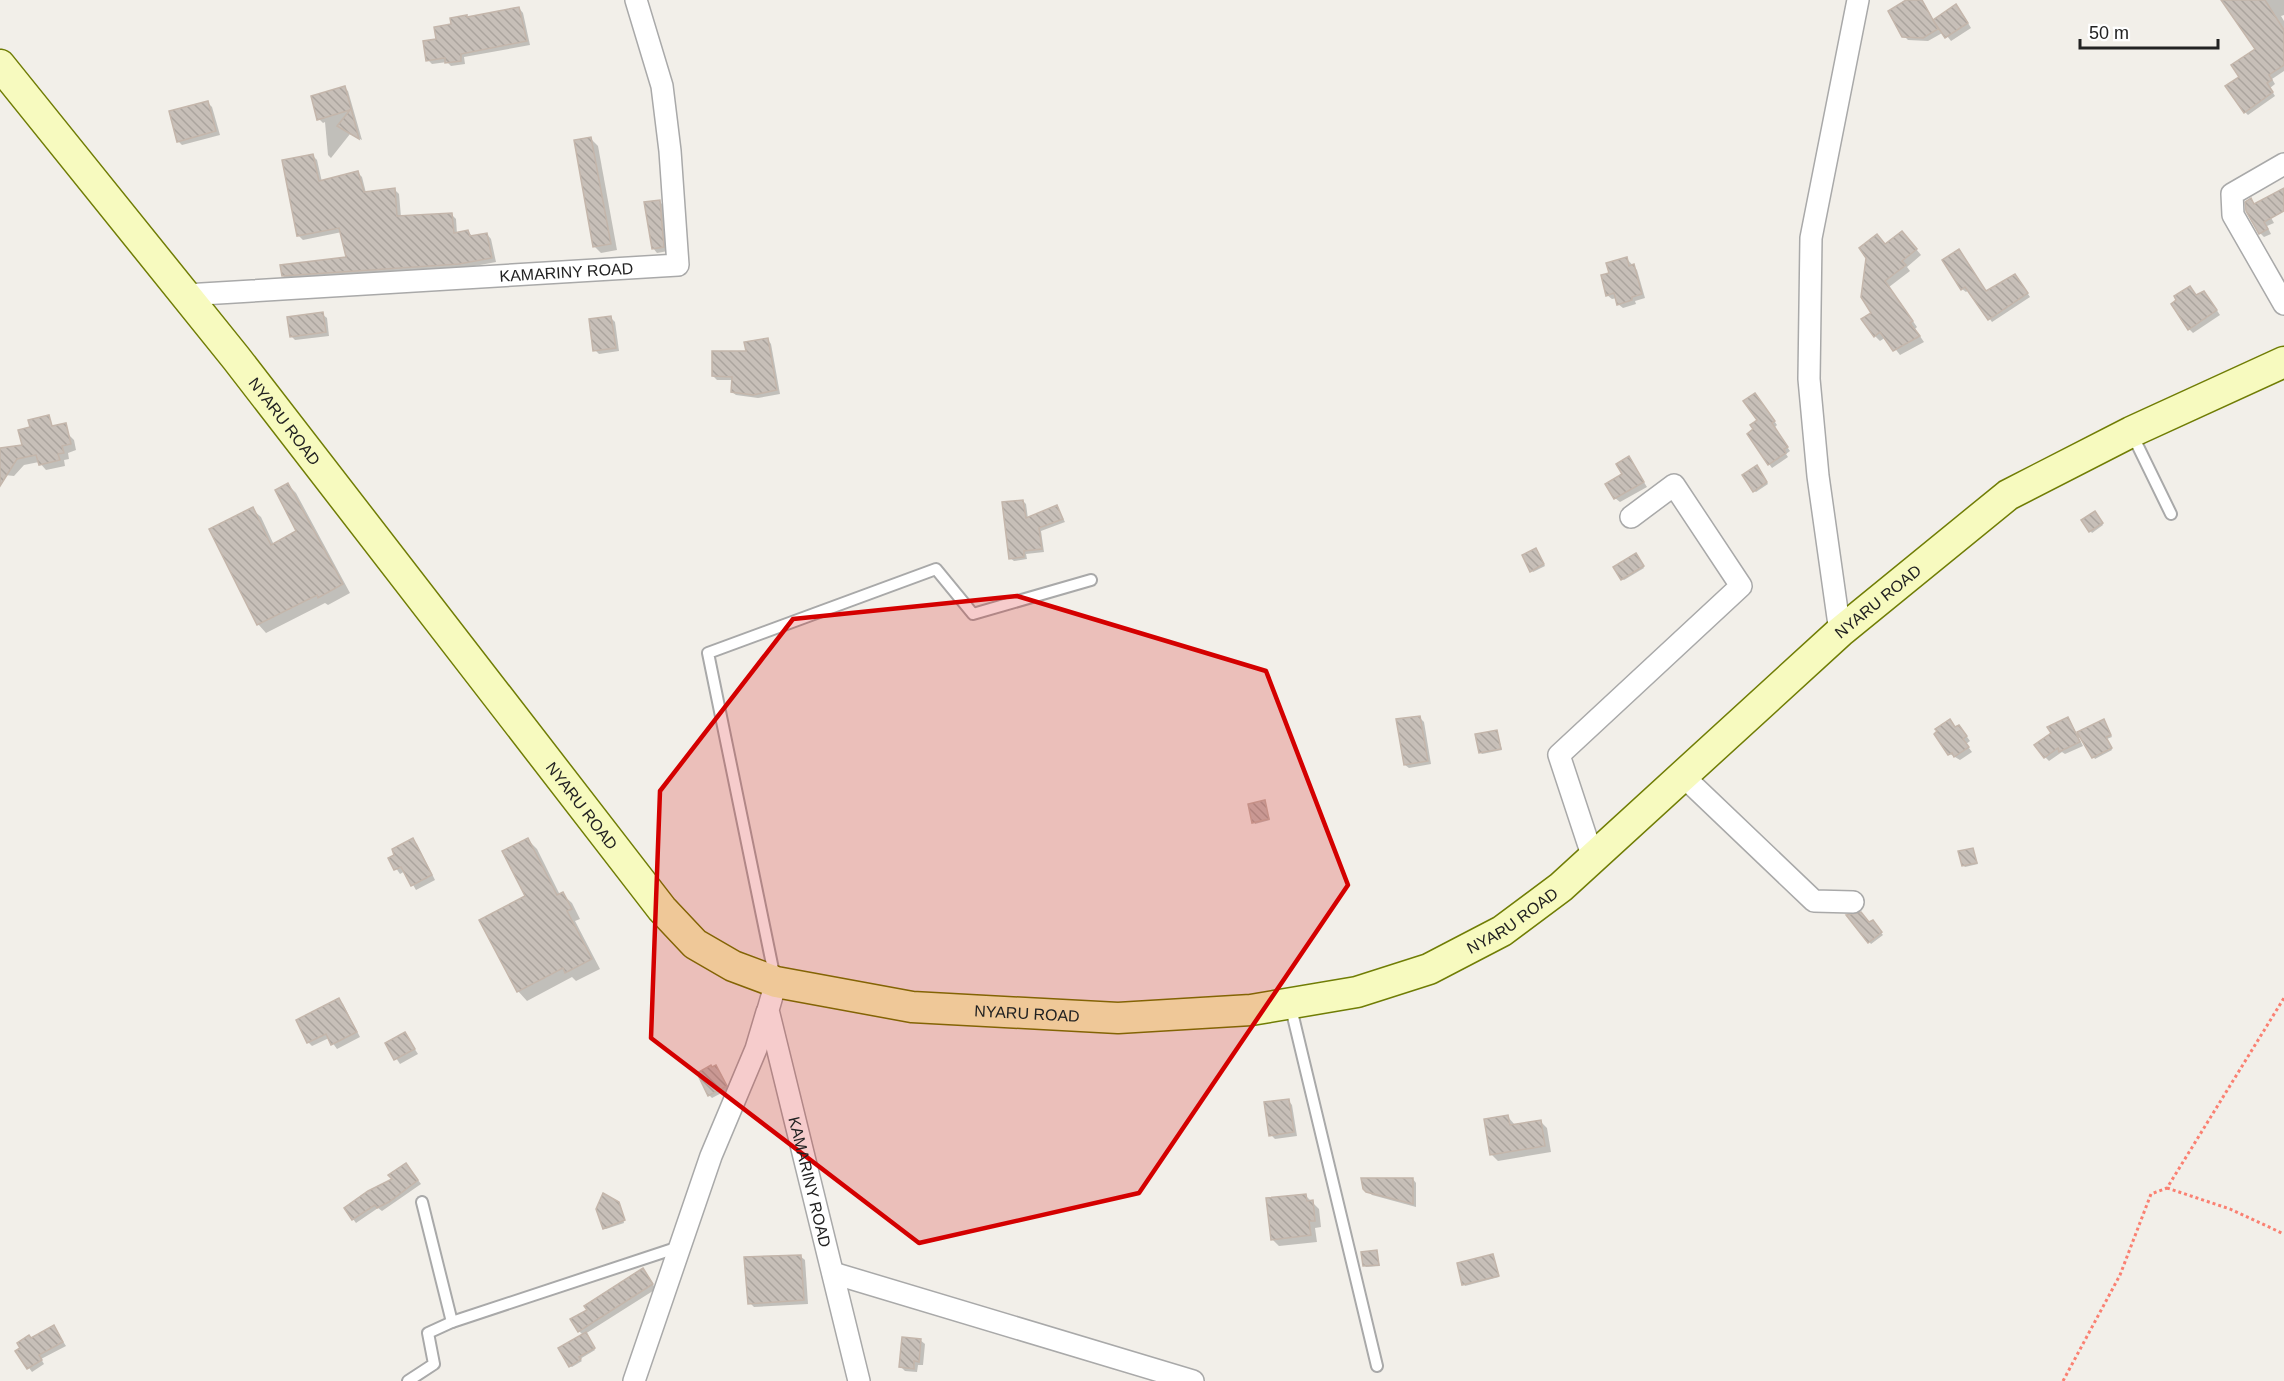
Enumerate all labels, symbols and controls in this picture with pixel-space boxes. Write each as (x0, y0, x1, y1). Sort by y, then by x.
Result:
scale bar (2080, 12, 2218, 50)
text: 50 m (2089, 23, 2129, 43)
street label: KAMARINY ROAD (499, 260, 634, 285)
street label: NYARU ROAD (245, 374, 323, 468)
street label: NYARU ROAD (1832, 562, 1924, 642)
street label: NYARU ROAD (543, 759, 621, 853)
street label: NYARU ROAD (1464, 885, 1561, 957)
street label: NYARU ROAD (974, 1002, 1080, 1025)
street label: KAMARINY ROAD (785, 1115, 834, 1249)

